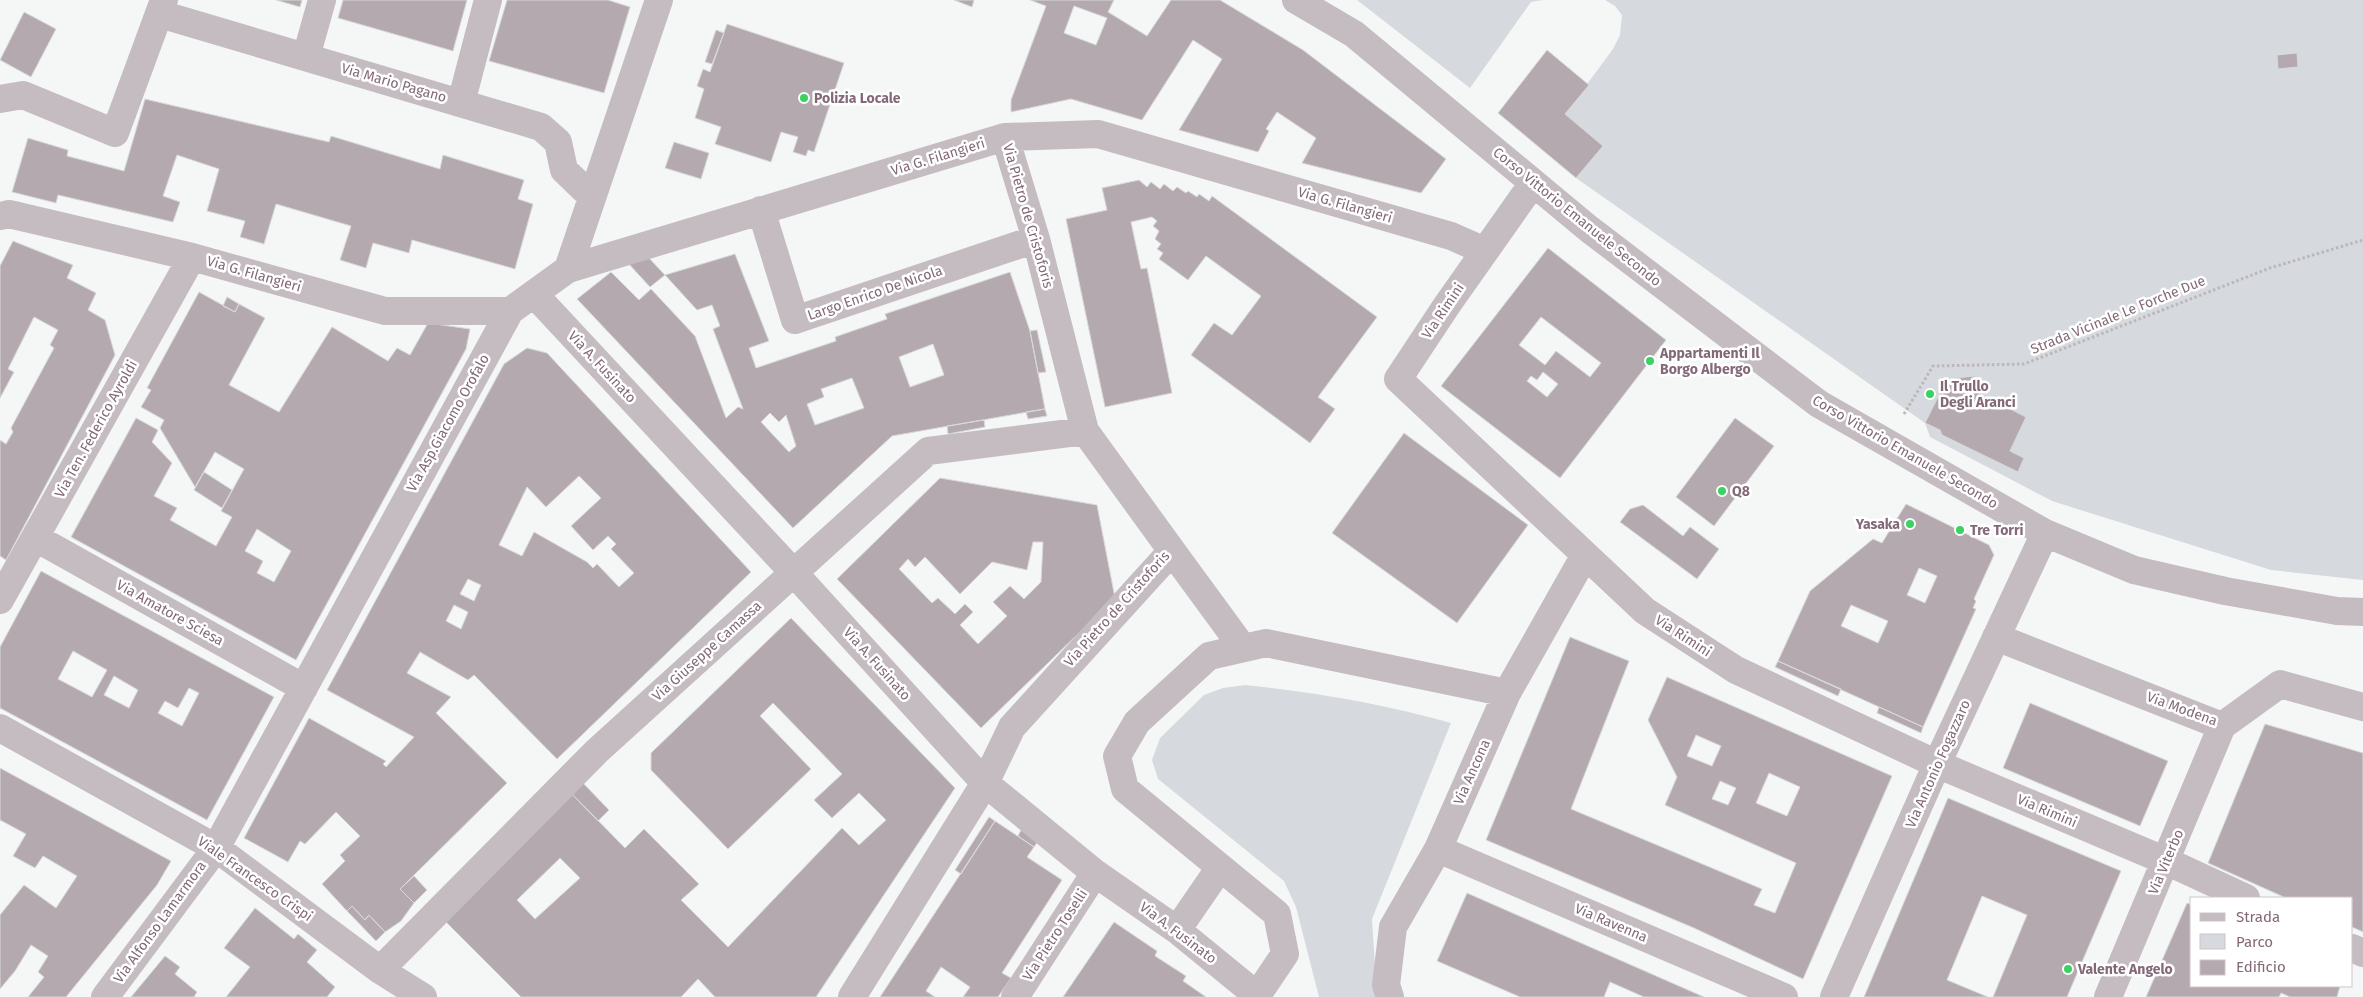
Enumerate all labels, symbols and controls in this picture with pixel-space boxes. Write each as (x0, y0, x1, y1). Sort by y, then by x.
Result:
street label: Via Mario Pagano (339, 60, 449, 106)
place label: Polizia Locale (814, 90, 901, 107)
marker: Polizia Locale (798, 92, 810, 104)
street label: Via G. Filangieri (889, 135, 987, 179)
street label: Via Pietro de Cristoforis (999, 142, 1057, 291)
street label: Corso Vittorio Emanuele Secondo (1490, 144, 1664, 290)
street label: Via G. Filangieri (1296, 183, 1394, 227)
street label: Via G. Filangieri (205, 252, 303, 296)
street label: Largo Enrico De Nicola (805, 262, 945, 324)
street label: Strada Vicinale Le Forche Due (2028, 272, 2208, 358)
street label: Via Rimini (1418, 280, 1468, 342)
street label: Via A. Fusinato (564, 328, 640, 406)
place label: Appartamenti Il Borgo Albergo (1659, 345, 1760, 378)
street label: Via Asp.Giacomo Orofalo (403, 351, 493, 495)
marker: Appartamenti Il Borgo Albergo (1644, 355, 1656, 367)
street label: Via Ten. Federico Ayroldi (51, 357, 141, 501)
place label: Il Trullo Degli Aranci (1940, 378, 2016, 411)
marker: Il Trullo Degli Aranci (1924, 388, 1936, 400)
street label: Corso Vittorio Emanuele Secondo (1809, 392, 2001, 512)
place label: Q8 (1732, 483, 1750, 500)
marker: Q8 (1716, 485, 1728, 497)
place label: Yasaka (1855, 516, 1900, 533)
marker: Yasaka (1904, 518, 1916, 530)
place label: Tre Torri (1970, 522, 2024, 539)
marker: Tre Torri (1954, 524, 1966, 536)
street label: Via Pietro de Cristoforis (1061, 547, 1174, 670)
street label: Via Amatore Sciesa (113, 576, 227, 650)
street label: Via Giuseppe Camassa (649, 597, 765, 705)
street label: Via Rimini (1652, 612, 1714, 660)
street label: Via A. Fusinato (840, 624, 914, 704)
street label: Via Modena (2144, 688, 2220, 730)
street label: Via Antonio Fogazzaro (1902, 697, 1974, 831)
street label: Via Ancona (1450, 737, 1494, 807)
street label: Via Rimini (2014, 791, 2080, 831)
street label: Via Viterbo (2145, 827, 2187, 897)
street label: Viale Francesco Crispi (194, 833, 316, 925)
street label: Via Alfonso Lamarmora (110, 858, 210, 986)
street label: Via Pietro Toselli (1019, 886, 1091, 984)
legend (2190, 897, 2353, 987)
street label: Via A. Fusinato (1136, 899, 1220, 967)
street label: Via Ravenna (1572, 900, 1650, 946)
text: Strada (2236, 908, 2280, 926)
text: Parco (2236, 933, 2273, 951)
text: Edificio (2236, 958, 2286, 976)
place label: Valente Angelo (2077, 961, 2173, 978)
marker: Valente Angelo (2062, 963, 2074, 975)

